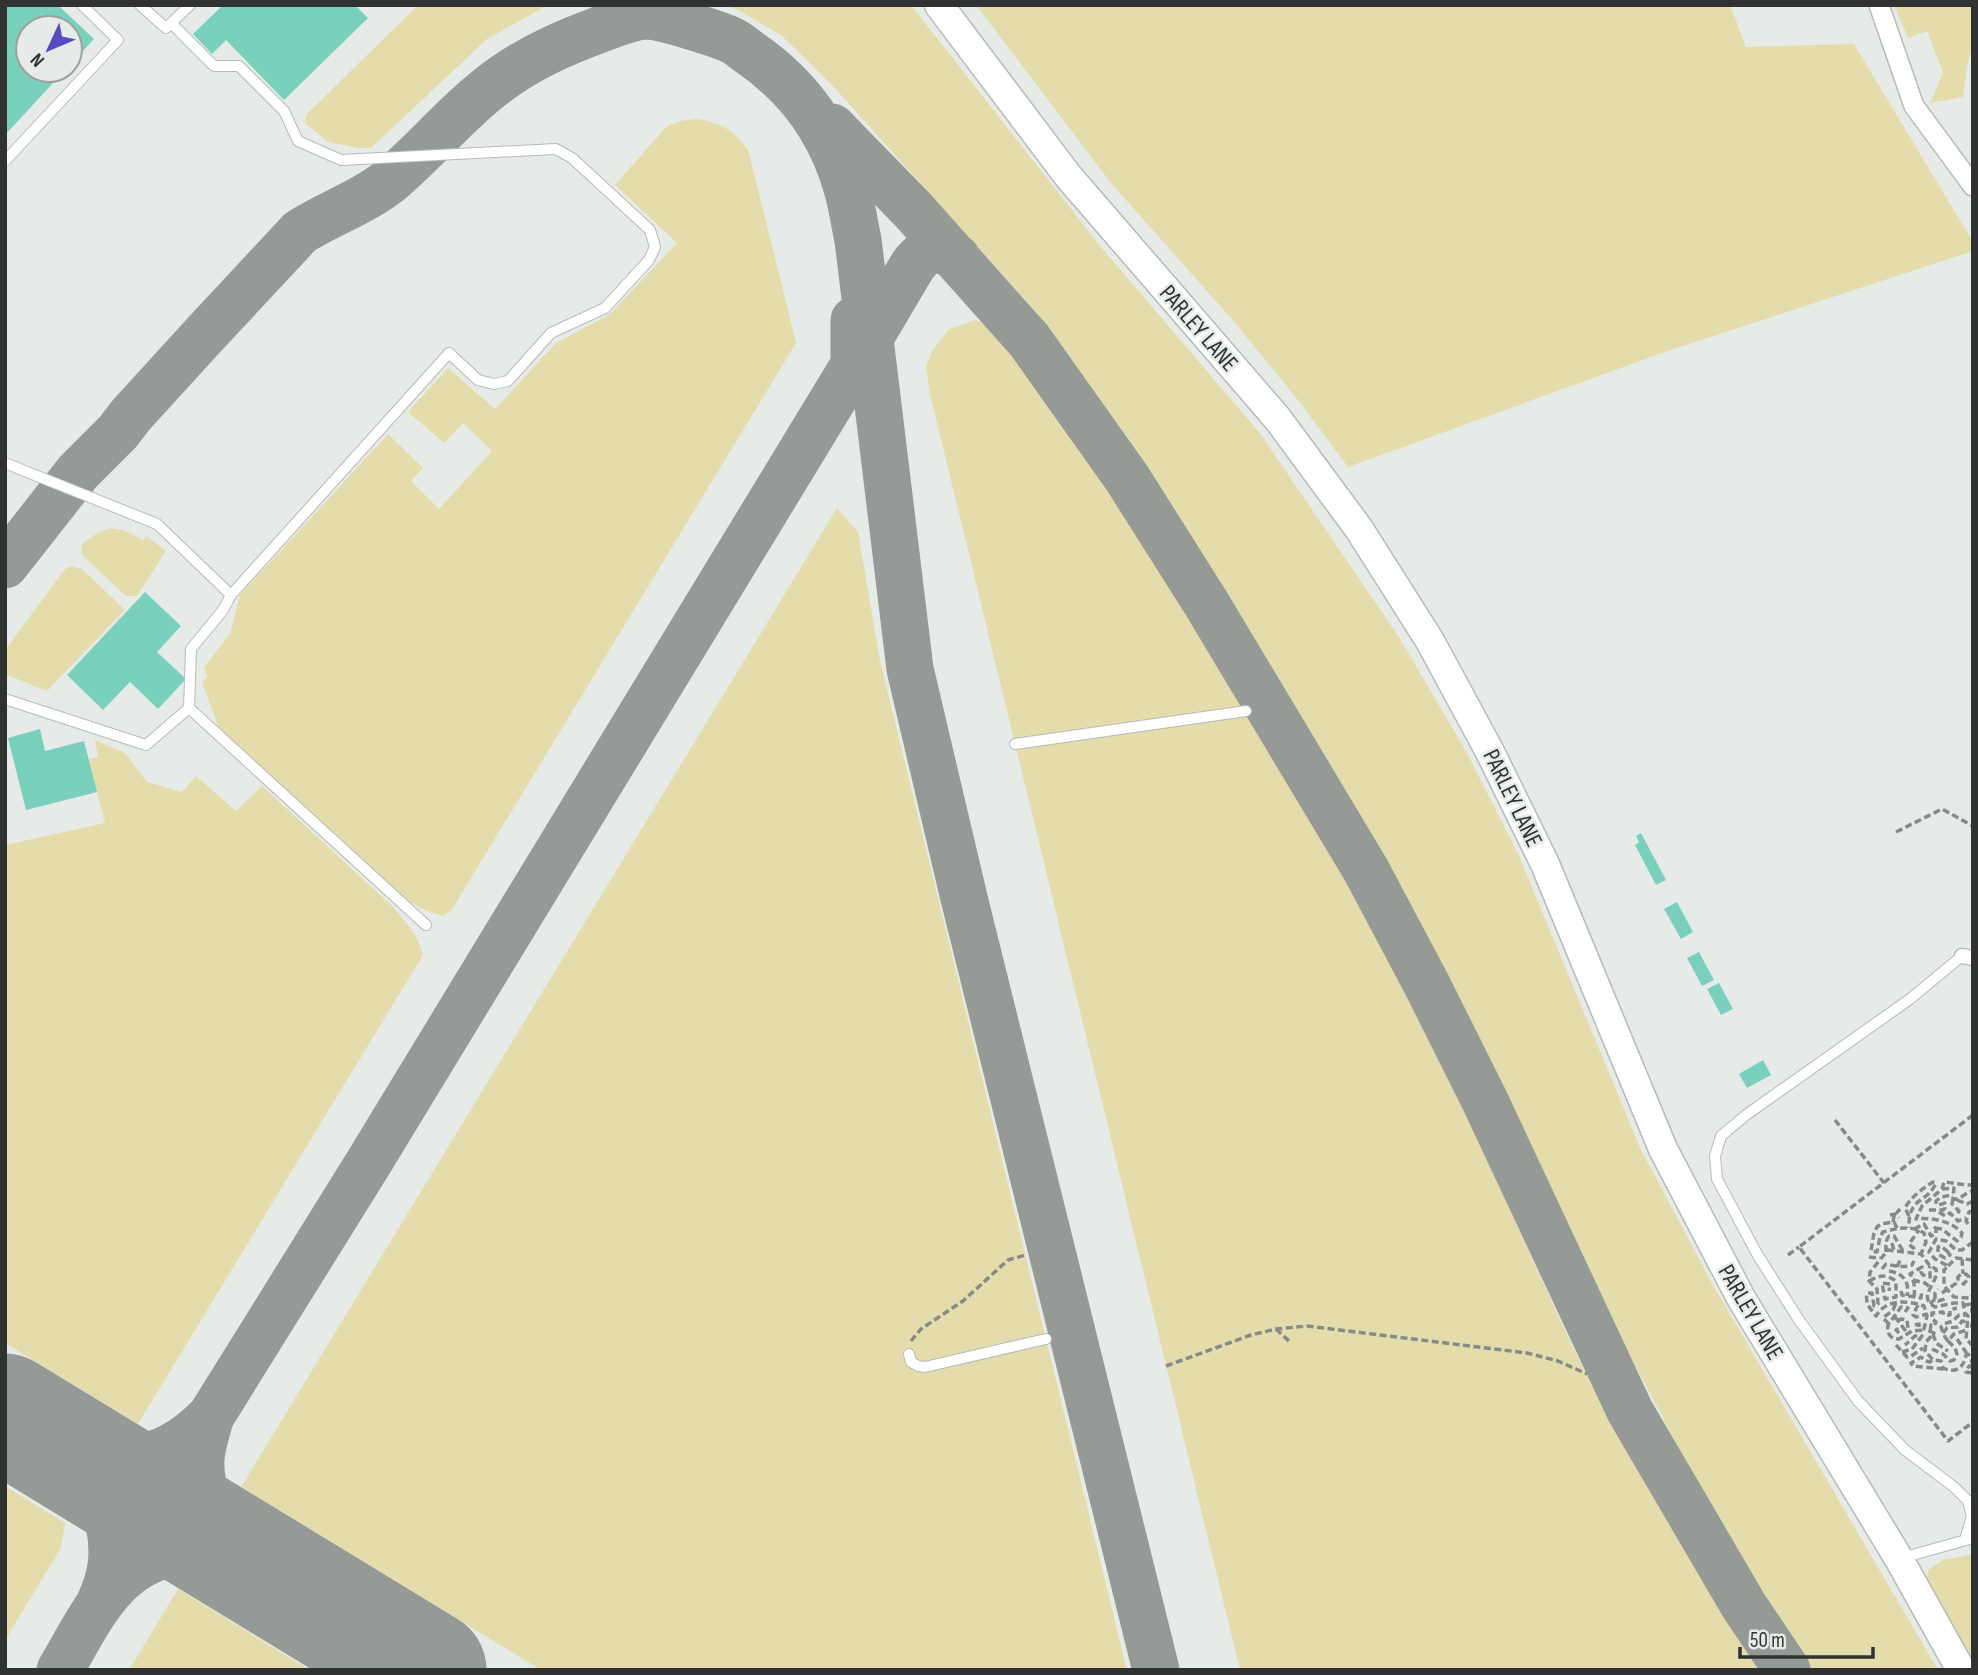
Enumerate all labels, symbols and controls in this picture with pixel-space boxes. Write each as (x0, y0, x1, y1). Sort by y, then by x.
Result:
north arrow (14, 14, 84, 84)
text: N (26, 48, 50, 71)
street label: PARLEY LANE (1153, 279, 1244, 377)
street label: PARLEY LANE (1476, 745, 1549, 852)
street label: PARLEY LANE (1712, 1260, 1789, 1365)
scale bar (1740, 1616, 1873, 1660)
text: 50 m (1750, 1628, 1785, 1653)

